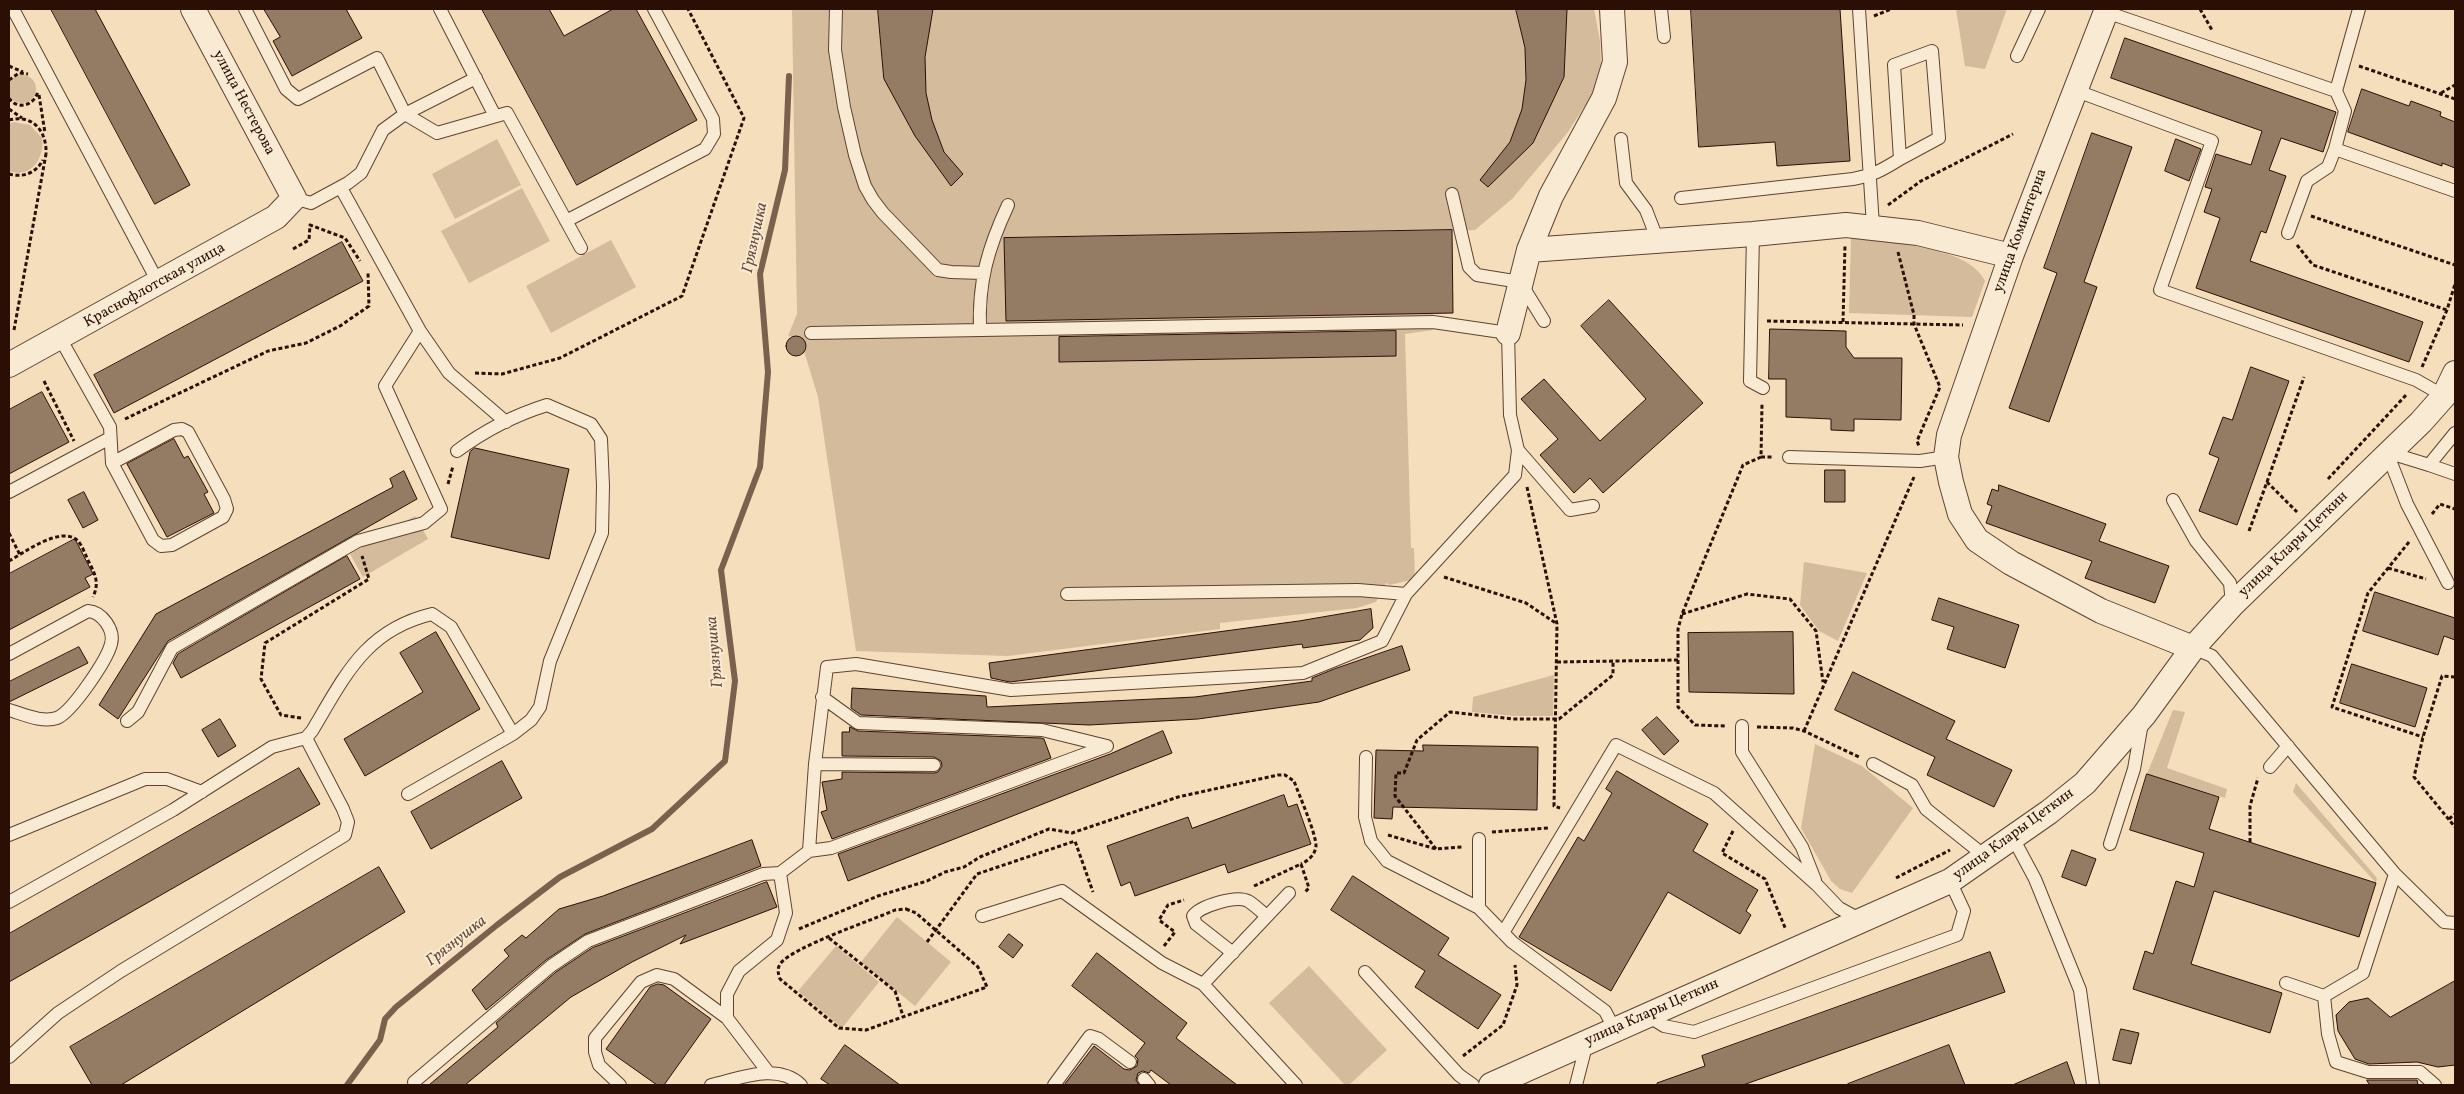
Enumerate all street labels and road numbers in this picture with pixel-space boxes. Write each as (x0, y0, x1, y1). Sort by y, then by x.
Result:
street label: улица Нестерова (208, 47, 278, 159)
street label: улица Коминтерна (1990, 167, 2052, 295)
street label: Краснофлотская улица (81, 240, 229, 332)
street label: улица Клары Цеткин (2236, 488, 2352, 602)
street label: улица Клары Цеткин (1950, 785, 2078, 885)
street label: улица Клары Цеткин (1582, 975, 1722, 1051)

